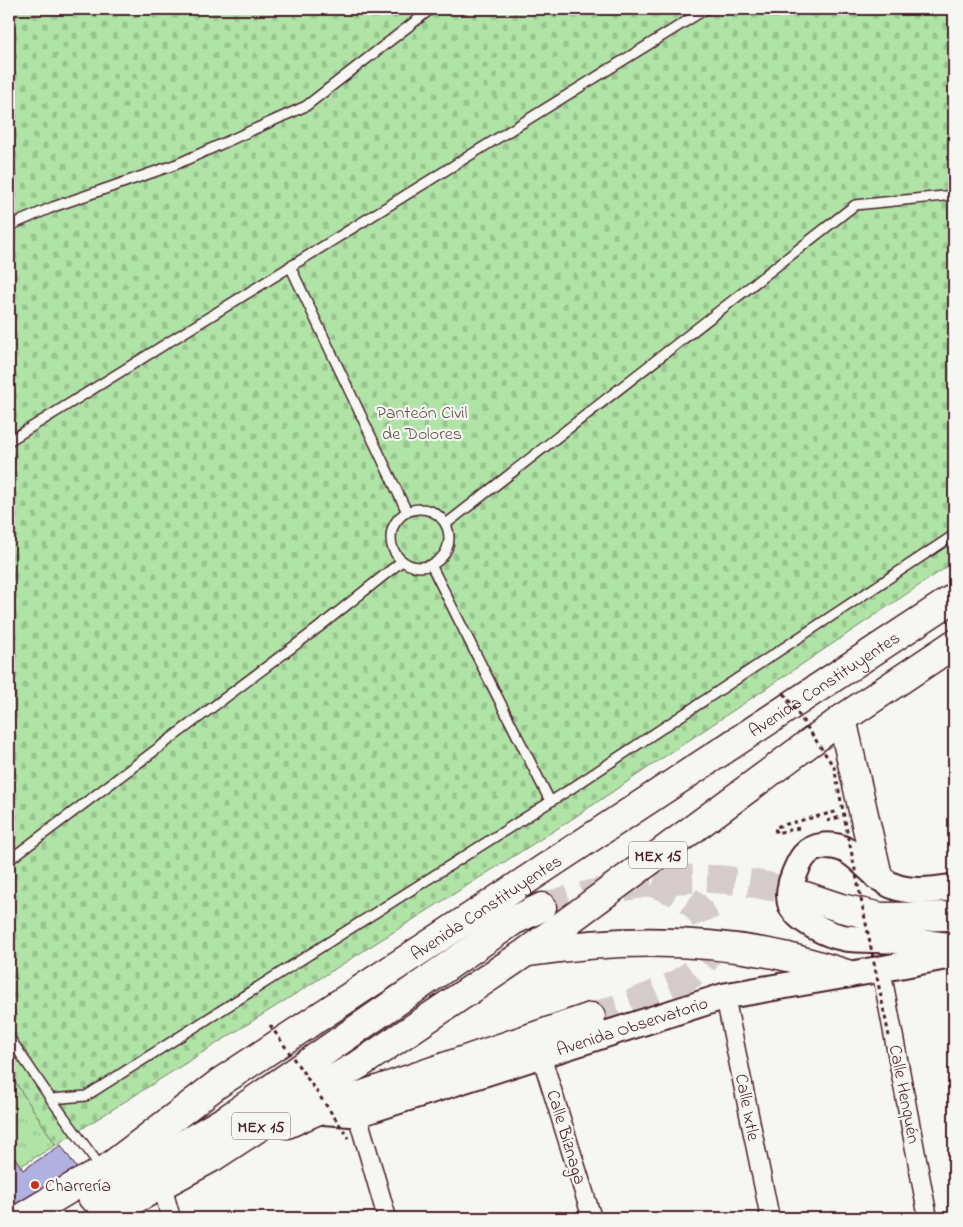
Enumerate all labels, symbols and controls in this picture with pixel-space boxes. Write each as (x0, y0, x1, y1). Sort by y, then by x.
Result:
park label: Panteón Civil de Dolores (376, 401, 468, 448)
street label: Avenida Constituyentes (744, 626, 906, 745)
road number: MEX 15 (629, 842, 687, 868)
street label: Avenida Constituyentes (406, 849, 568, 968)
street label: Avenida Observatorio (554, 991, 712, 1064)
street label: Calle Henquén (881, 1043, 925, 1146)
street label: Calle Ixtle (727, 1072, 765, 1144)
street label: Calle Biznaga (537, 1087, 592, 1188)
road number: MEX 15 (232, 1112, 290, 1140)
place label: Charrería (45, 1174, 111, 1200)
marker: Charrería (29, 1179, 41, 1191)

